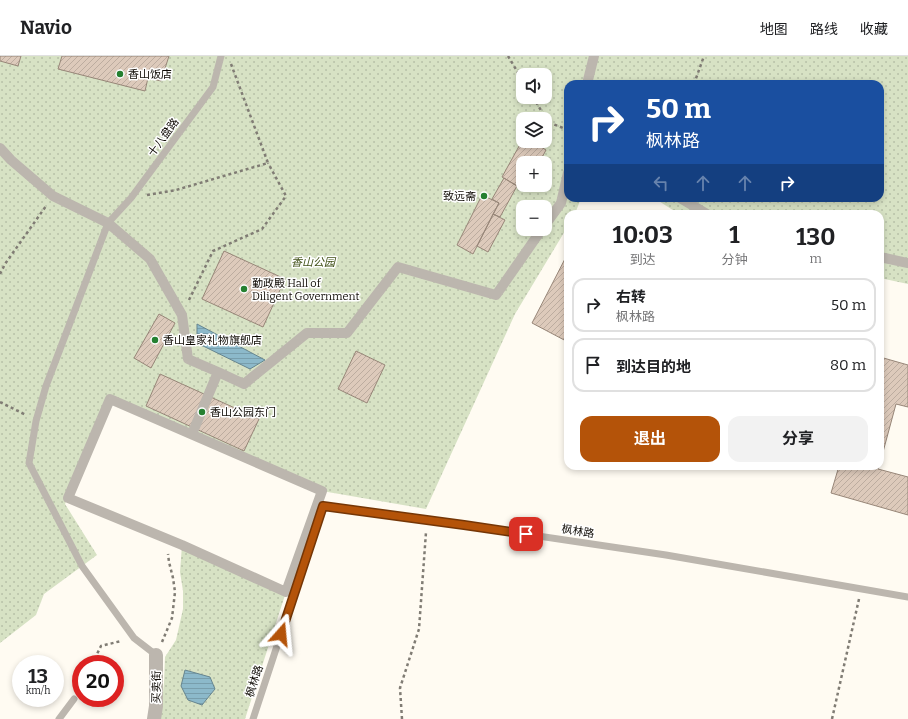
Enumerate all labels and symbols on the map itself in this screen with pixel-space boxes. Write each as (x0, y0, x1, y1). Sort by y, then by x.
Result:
place label: 香山饭店 (128, 68, 172, 81)
marker: 香山饭店 (115, 69, 125, 79)
street label: 十八盘路 (145, 116, 182, 159)
place label: 致远斋 (443, 190, 476, 203)
marker: 致远斋 (479, 191, 489, 201)
park label: 香山公园 (291, 256, 337, 269)
place label: 勤政殿 Hall of Diligent Government (252, 277, 360, 303)
marker: 勤政殿 Hall of Diligent Government (239, 284, 249, 294)
place label: 香山皇家礼物旗舰店 (163, 334, 262, 347)
marker: 香山皇家礼物旗舰店 (150, 335, 160, 345)
place label: 香山公园东门 (210, 406, 276, 419)
marker: 香山公园东门 (197, 407, 207, 417)
pin (509, 517, 543, 551)
street label: 枫林路 (561, 522, 595, 540)
position arrow (260, 613, 302, 655)
speed limit sign: 20 (72, 655, 124, 707)
street label: 枫林路 (243, 663, 266, 699)
street label: 买卖街 (150, 670, 163, 704)

